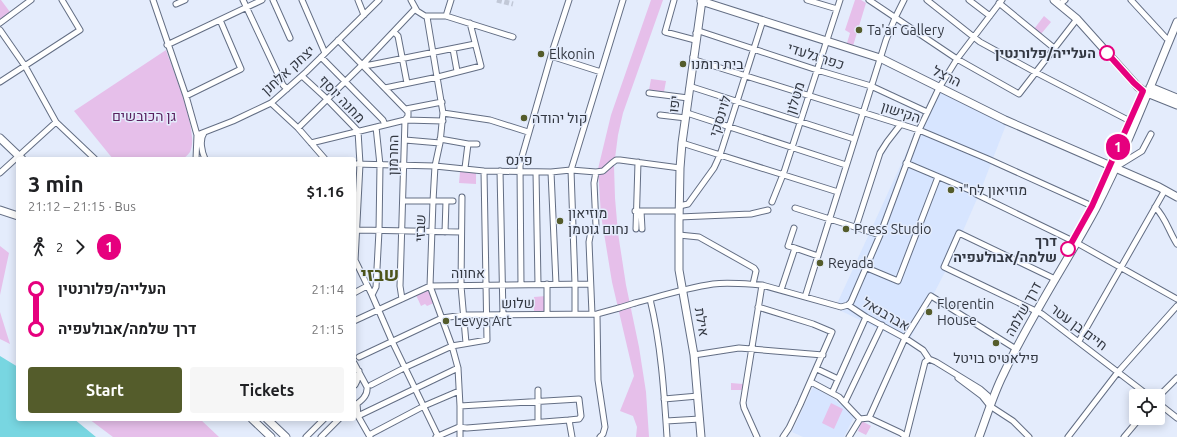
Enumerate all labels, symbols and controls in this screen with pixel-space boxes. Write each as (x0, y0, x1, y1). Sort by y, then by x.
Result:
place label: Ta'ar Gallery (867, 22, 944, 38)
marker: Ta'ar Gallery (854, 25, 864, 35)
street label: כפר גלעדי (786, 39, 846, 73)
street label: יצחק אלחנן (258, 42, 318, 98)
place label: העלייה/פלורנטין (995, 45, 1096, 61)
marker: העלייה/פלורנטין (1099, 45, 1115, 61)
place label: Elkonin (549, 46, 595, 62)
marker: Elkonin (536, 49, 546, 59)
place label: בית רומנו (691, 56, 744, 72)
marker: בית רומנו (678, 59, 688, 69)
street label: הרצל (930, 62, 964, 90)
street label: מחנה יוסף (316, 72, 368, 126)
street label: מטלון (782, 80, 808, 116)
street label: לוינסקי (706, 93, 734, 139)
street label: יפו (665, 95, 683, 113)
street label: הקישון (879, 98, 923, 126)
park label: גן הכובשים (112, 108, 176, 124)
place label: קול יהודה (532, 110, 587, 126)
marker: קול יהודה (519, 113, 529, 123)
line badge: 1 (1105, 134, 1131, 160)
street label: החרמון (385, 135, 401, 175)
text: 1 (1114, 139, 1122, 155)
street label: פינס (505, 152, 533, 168)
text: 3 min (28, 171, 84, 196)
place label: מוזיאון לח"י (959, 182, 1027, 198)
text: $1.16 (306, 183, 344, 200)
marker: מוזיאון לח"י (946, 185, 956, 195)
text: 21:12 – 21:15 · Bus (28, 199, 136, 213)
place label: מוזיאון נחום גוטמן (568, 205, 629, 237)
street label: שבזי (412, 214, 428, 242)
marker: מוזיאון נחום גוטמן (555, 216, 565, 226)
place label: Press Studio (854, 221, 931, 237)
marker: Press Studio (841, 224, 851, 234)
place label: דרך שלמה/אבולעפיה (953, 233, 1057, 265)
icon: walk (28, 236, 50, 258)
icon: forward (69, 236, 91, 258)
text: 1 (105, 239, 113, 255)
text: 2 (56, 240, 63, 254)
marker: דרך שלמה/אבולעפיה (1060, 241, 1076, 257)
place label: Reyada (828, 255, 874, 271)
marker: Reyada (815, 258, 825, 268)
district label: שבזי (361, 264, 399, 284)
street label: אחווה (451, 265, 485, 281)
street label: דרך שלמה (1002, 279, 1044, 339)
text: העלייה/פלורנטין (58, 280, 166, 297)
text: 21:14 (311, 282, 344, 296)
street label: אברבנאל (860, 294, 912, 334)
street label: שלוש (501, 295, 535, 311)
place label: Florentin House (937, 296, 994, 328)
street label: חיים בן עטר (1047, 300, 1111, 354)
street label: אילת (692, 306, 712, 338)
marker: Florentin House (924, 307, 934, 317)
place label: Levys Art (454, 313, 512, 329)
marker: Levys Art (441, 316, 451, 326)
text: דרך שלמה/אבולעפיה (58, 320, 196, 337)
text: 21:15 (311, 322, 344, 336)
marker: פילאטיס בויטל (991, 338, 1001, 348)
place label: פילאטיס בויטל (953, 350, 1039, 366)
button: Start (28, 367, 182, 413)
button: Tickets (190, 367, 344, 413)
map controls (1129, 389, 1165, 425)
button: locate (1129, 389, 1165, 425)

